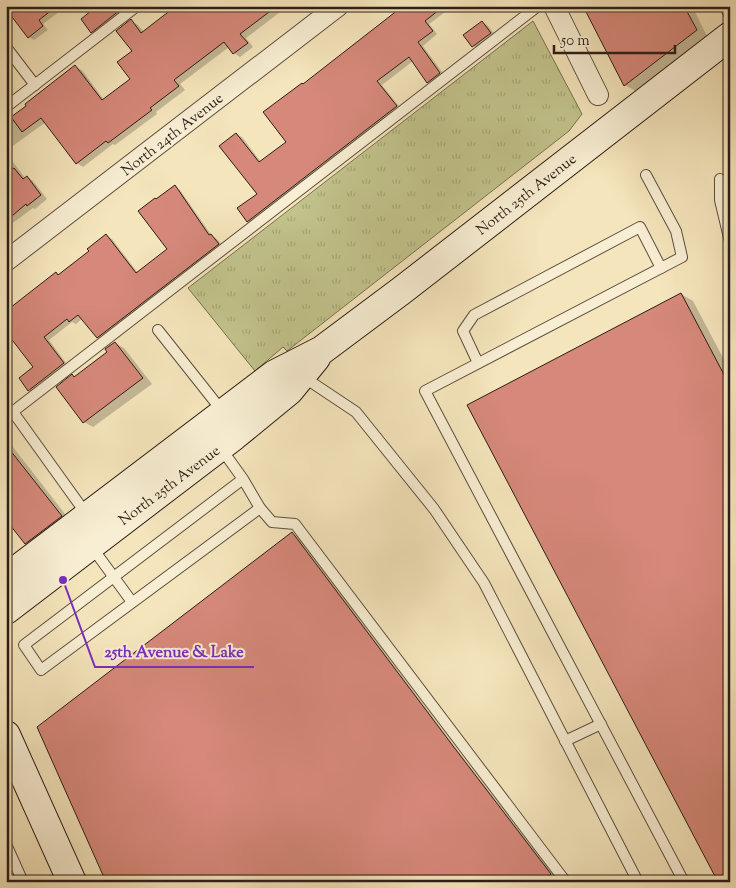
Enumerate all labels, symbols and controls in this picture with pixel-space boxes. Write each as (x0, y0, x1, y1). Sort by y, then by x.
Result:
scale bar (554, 22, 675, 54)
text: 50 m (560, 31, 590, 52)
street label: North 24th Avenue (117, 89, 228, 182)
street label: North 25th Avenue (472, 149, 582, 241)
street label: North 25th Avenue (115, 441, 225, 531)
callout: 25th Avenue & Lake (95, 636, 254, 667)
text: 25th Avenue & Lake (104, 642, 244, 665)

